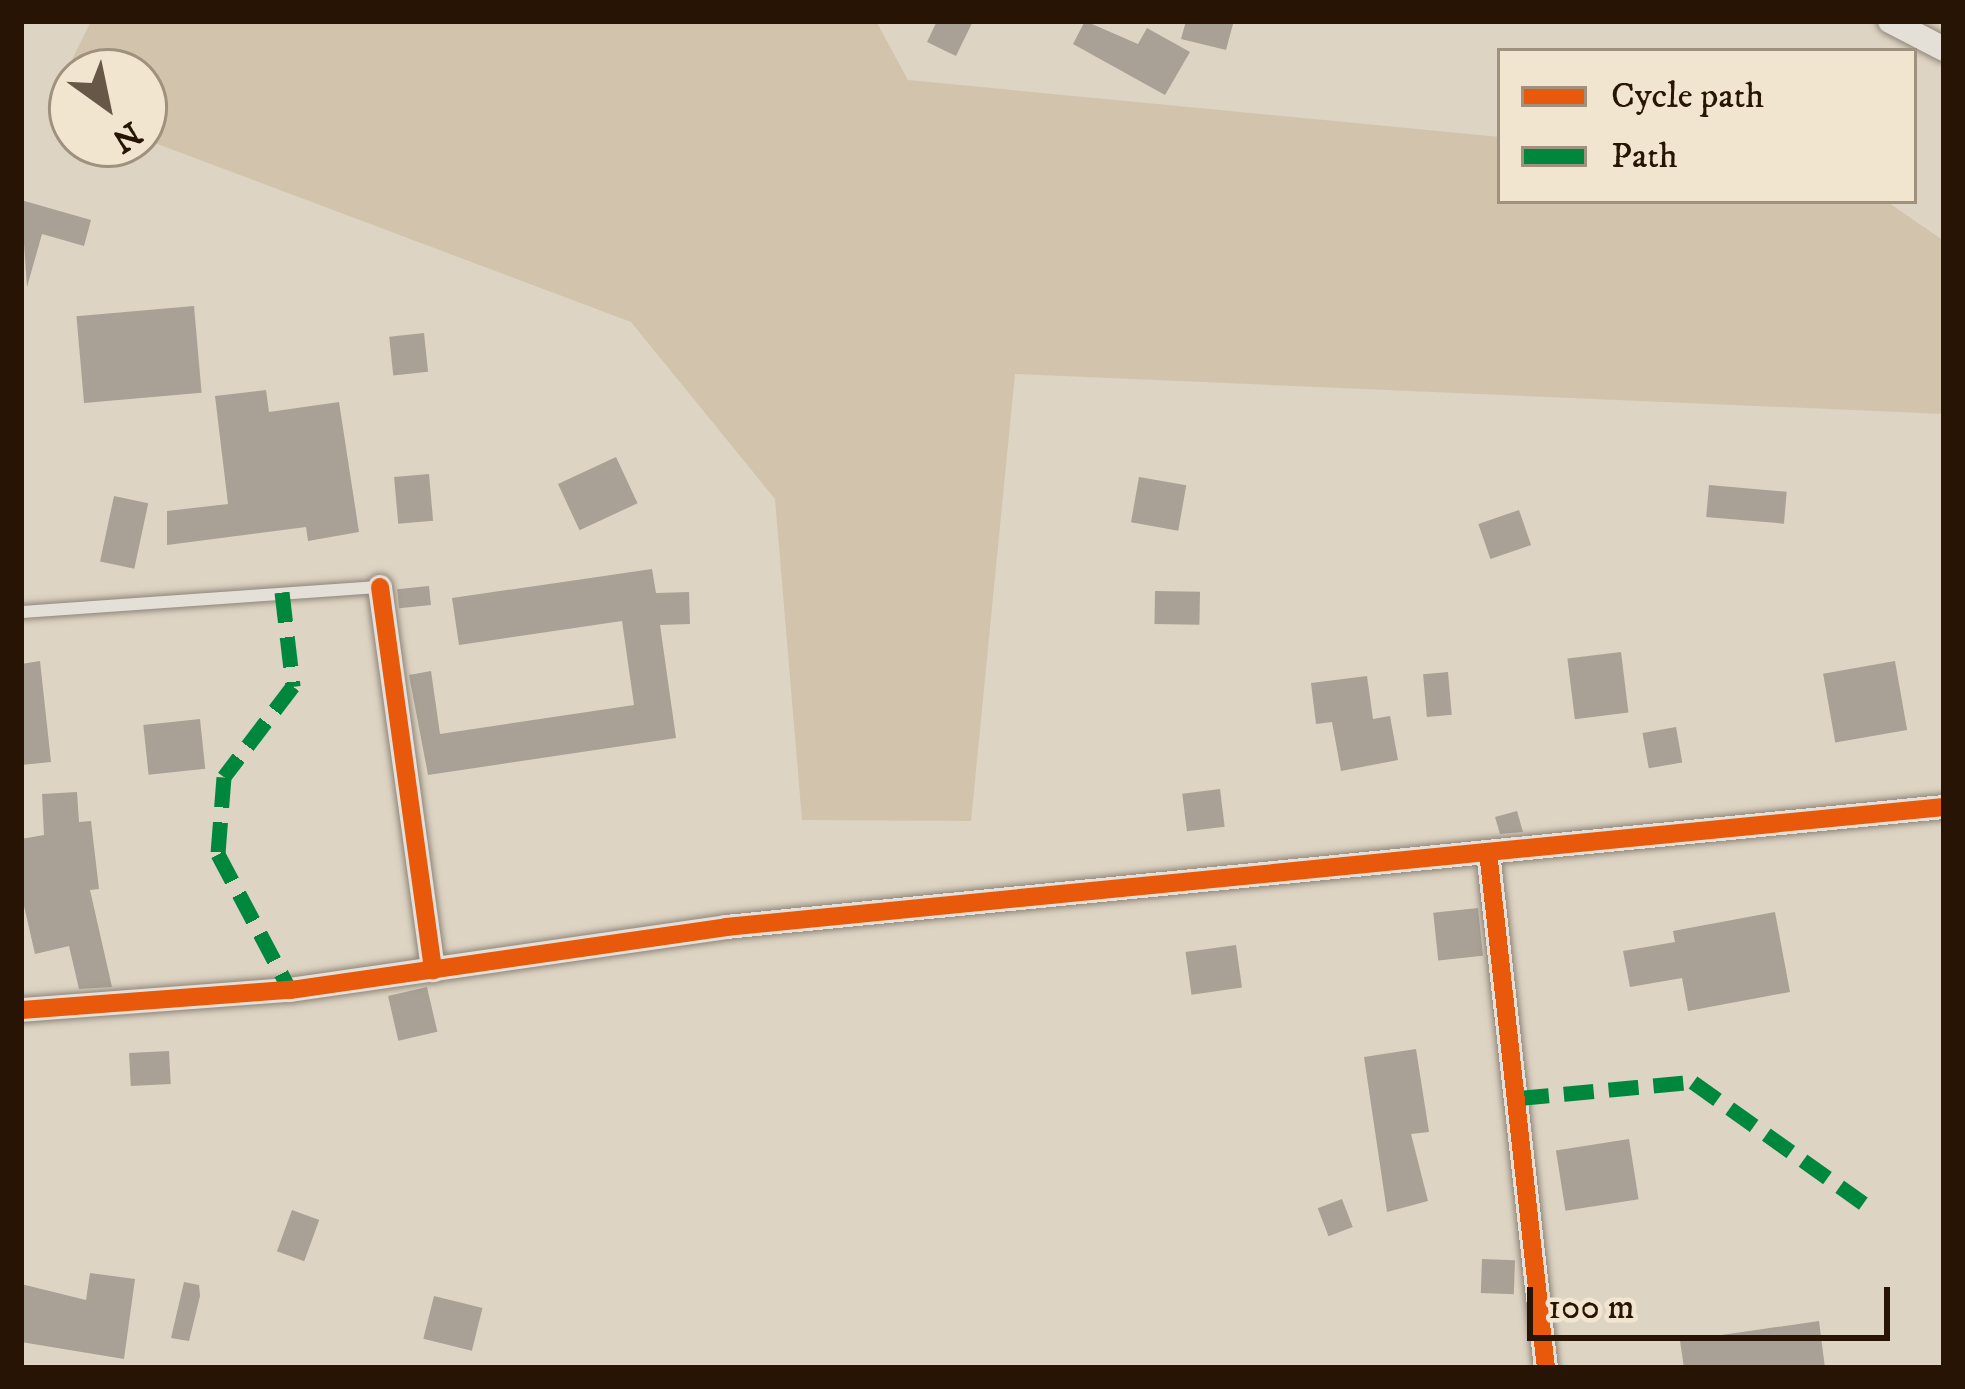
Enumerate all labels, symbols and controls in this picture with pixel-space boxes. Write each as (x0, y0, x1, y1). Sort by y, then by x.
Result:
north arrow (48, 48, 168, 168)
legend (1497, 48, 1917, 204)
text: Cycle path (1611, 74, 1764, 119)
text: N (104, 112, 149, 161)
text: Path (1611, 134, 1678, 179)
scale bar (1533, 1263, 1896, 1337)
text: 100 m (1548, 1285, 1635, 1330)

